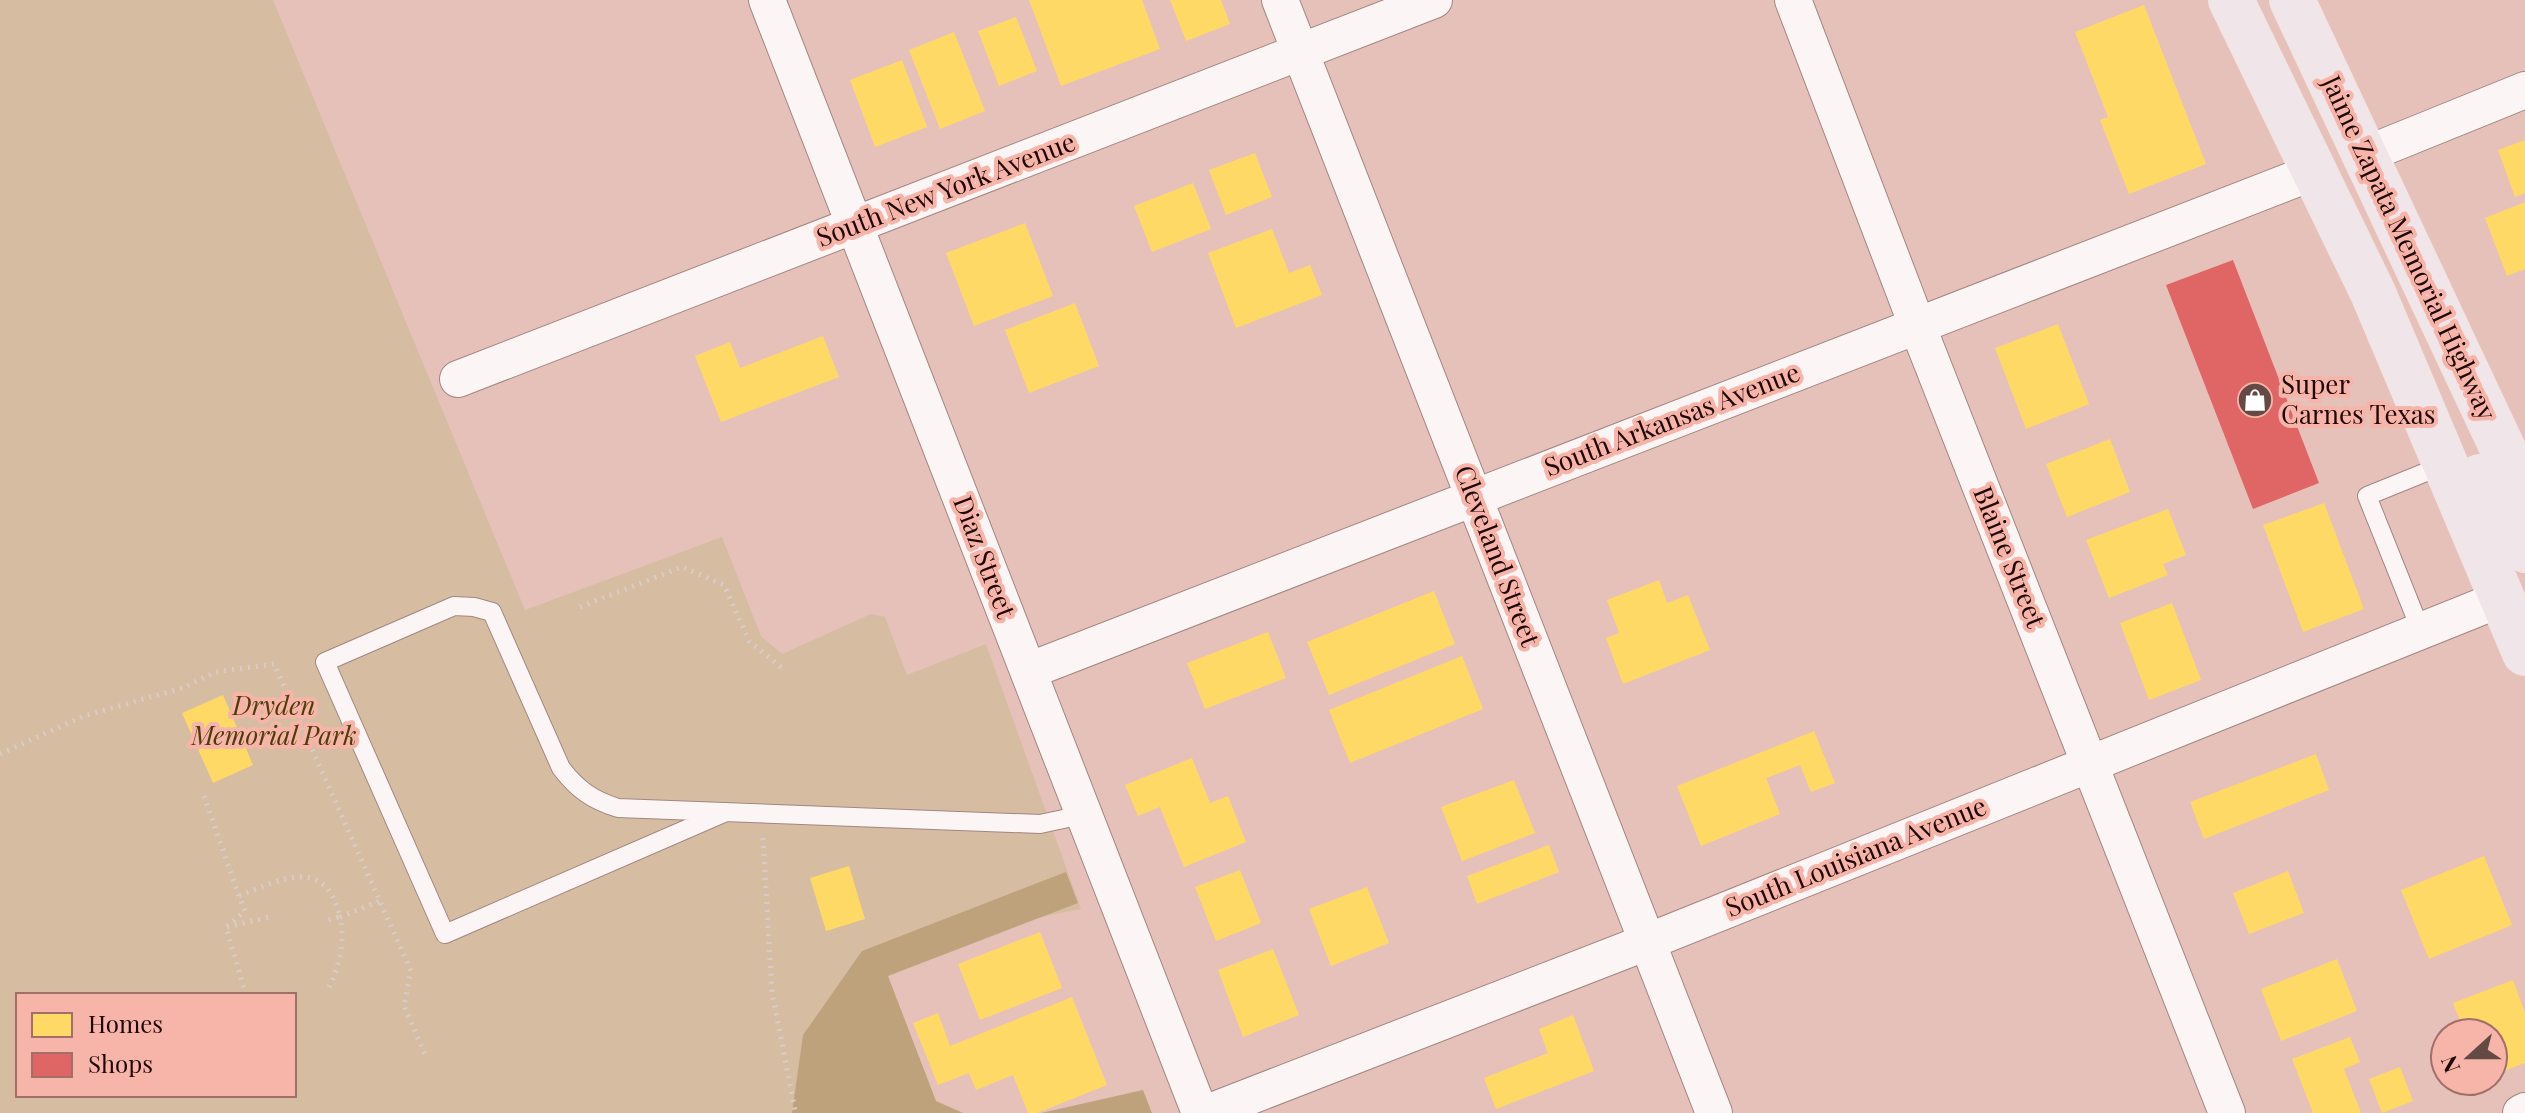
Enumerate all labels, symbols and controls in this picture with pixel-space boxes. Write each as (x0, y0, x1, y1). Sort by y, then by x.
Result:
street label: Jaime Zapata Memorial Highway (2315, 68, 2506, 425)
street label: South New York Avenue (811, 123, 1080, 254)
street label: South Arkansas Avenue (1539, 354, 1804, 483)
place label: Super Carnes Texas (2281, 366, 2435, 431)
shop icon: Super Carnes Texas (2236, 381, 2274, 419)
street label: Cleveland Street (1448, 460, 1549, 652)
street label: Blaine Street (1966, 481, 2055, 633)
street label: Diaz Street (946, 490, 1025, 623)
park label: Dryden Memorial Park (190, 687, 357, 752)
street label: South Louisiana Avenue (1720, 787, 1991, 924)
legend (16, 993, 296, 1097)
text: Homes (88, 1007, 163, 1039)
north arrow (2429, 1017, 2509, 1097)
text: Shops (88, 1047, 153, 1079)
text: N (2433, 1052, 2466, 1077)

